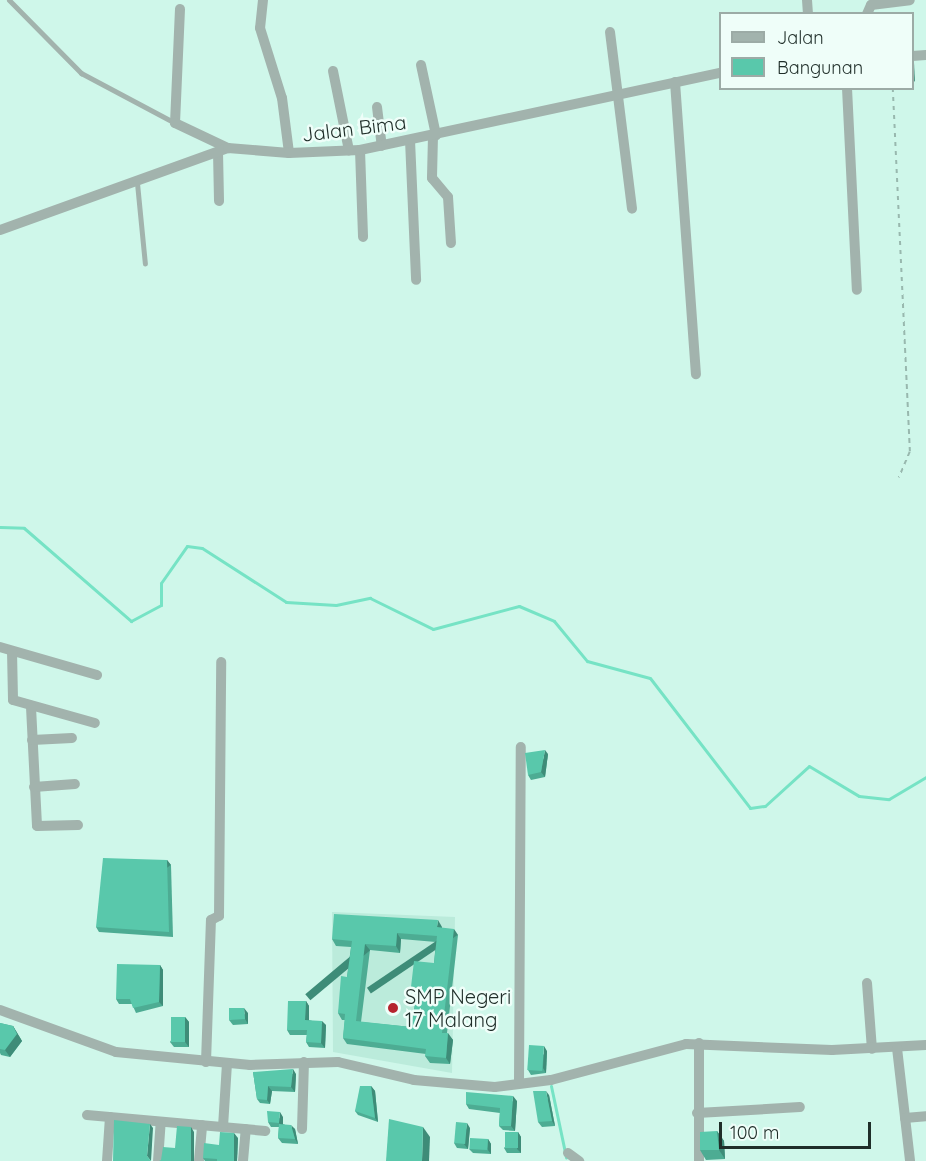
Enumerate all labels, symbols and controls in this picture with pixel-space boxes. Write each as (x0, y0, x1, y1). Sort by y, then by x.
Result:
legend (719, 12, 914, 90)
text: Jalan (777, 26, 824, 49)
text: Bangunan (777, 56, 863, 79)
street label: Jalan Bima (300, 110, 408, 146)
place label: SMP Negeri 17 Malang (405, 984, 511, 1031)
marker: SMP Negeri 17 Malang (386, 1001, 400, 1015)
scale bar (722, 1110, 874, 1148)
text: 100 m (730, 1121, 779, 1144)

